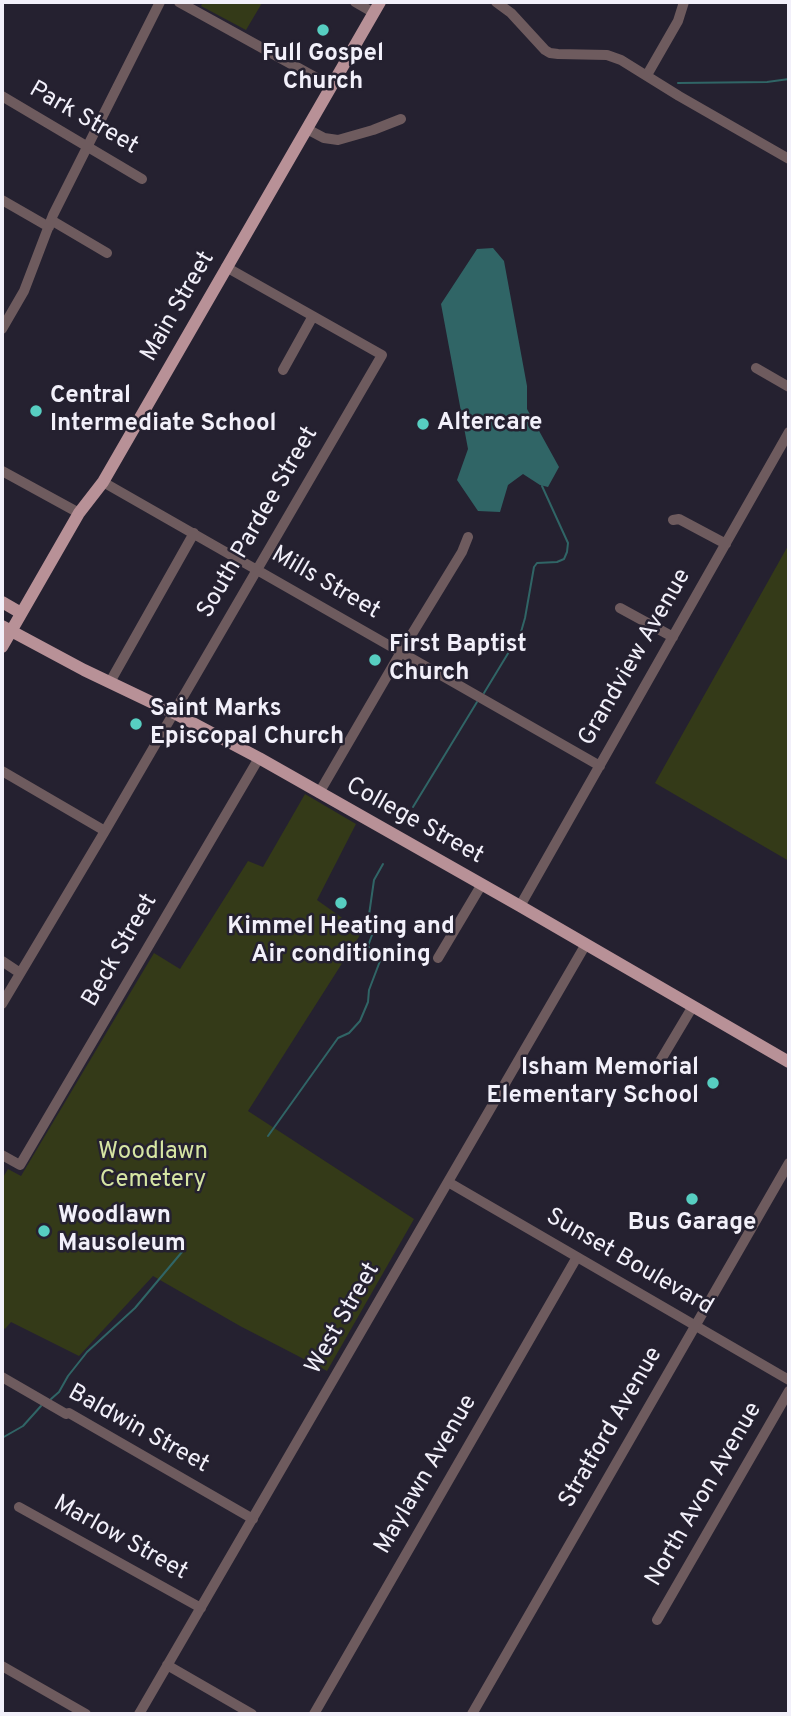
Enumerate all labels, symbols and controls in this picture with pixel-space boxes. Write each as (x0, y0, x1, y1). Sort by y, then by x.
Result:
marker: Full Gospel Church (315, 22, 331, 38)
place label: Full Gospel Church (262, 41, 384, 97)
street label: Park Street (23, 76, 143, 162)
street label: Main Street (136, 247, 222, 367)
place label: Central Intermediate School (50, 383, 277, 439)
marker: Central Intermediate School (28, 403, 44, 419)
place label: Altercare (437, 410, 542, 438)
marker: Altercare (415, 416, 431, 432)
street label: South Pardee Street (192, 422, 326, 624)
street label: Mills Street (265, 541, 385, 627)
street label: Grandview Avenue (574, 564, 698, 752)
place label: First Baptist Church (389, 632, 527, 688)
marker: First Baptist Church (367, 652, 383, 668)
place label: Saint Marks Episcopal Church (150, 696, 344, 752)
marker: Saint Marks Episcopal Church (128, 716, 144, 732)
street label: College Street (340, 772, 488, 872)
street label: Beck Street (77, 889, 165, 1013)
marker: Kimmel Heating and Air conditioning (333, 895, 349, 911)
place label: Kimmel Heating and Air conditioning (227, 914, 455, 970)
place label: Isham Memorial Elementary School (487, 1055, 699, 1111)
marker: Isham Memorial Elementary School (705, 1075, 721, 1091)
park label: Woodlawn Cemetery (98, 1139, 208, 1195)
marker: Bus Garage (684, 1191, 700, 1207)
place label: Woodlawn Mausoleum (58, 1203, 186, 1259)
street label: Sunset Boulevard (540, 1203, 718, 1323)
place label: Bus Garage (628, 1210, 756, 1238)
marker: Woodlawn Mausoleum (36, 1223, 52, 1239)
street label: West Street (300, 1258, 388, 1380)
street label: Stratford Avenue (554, 1342, 670, 1514)
street label: Baldwin Street (62, 1379, 214, 1481)
street label: Maylawn Avenue (370, 1390, 484, 1560)
street label: North Avon Avenue (641, 1398, 769, 1592)
street label: Marlow Street (48, 1490, 192, 1588)

